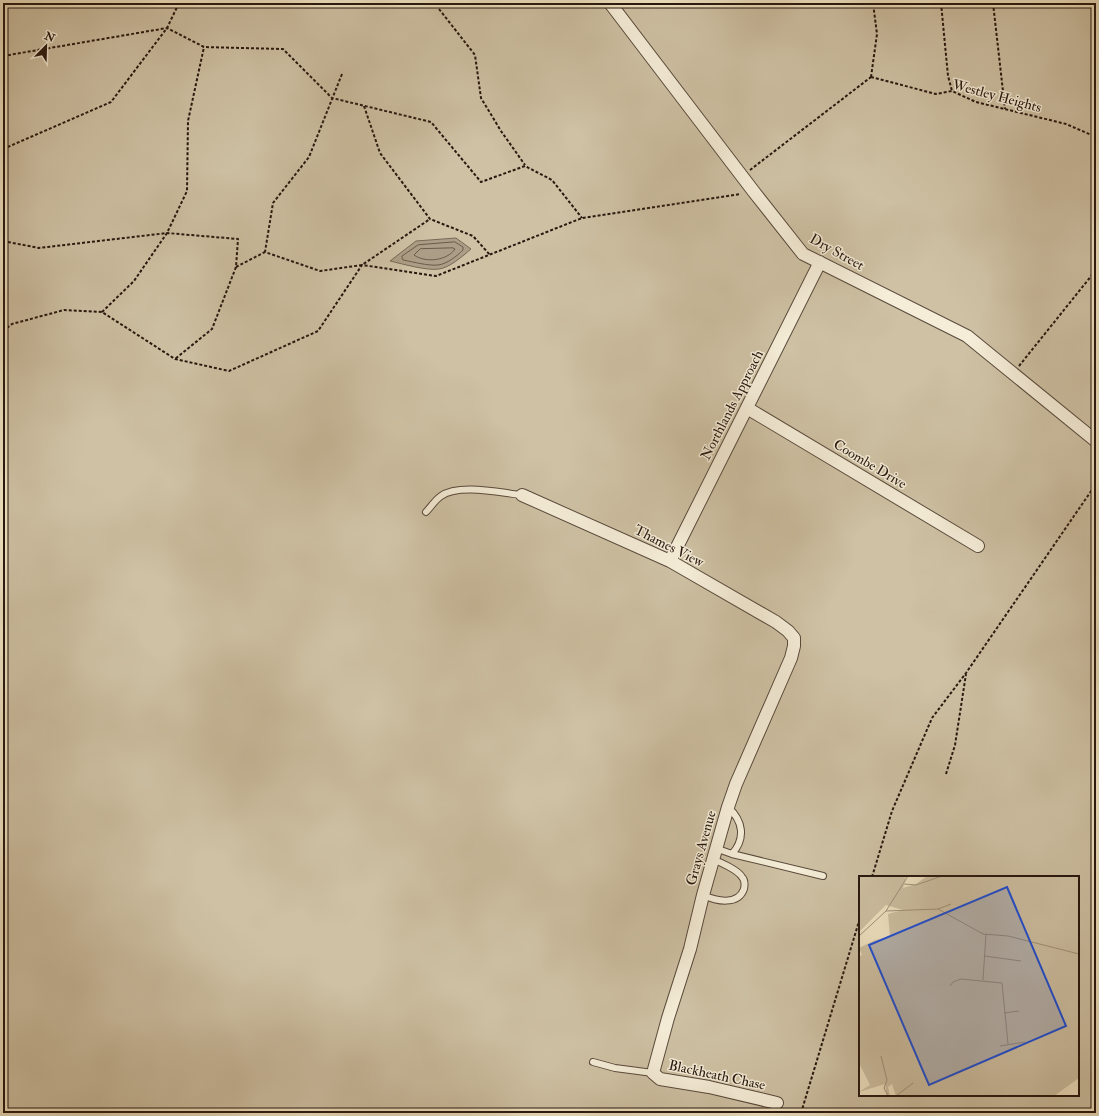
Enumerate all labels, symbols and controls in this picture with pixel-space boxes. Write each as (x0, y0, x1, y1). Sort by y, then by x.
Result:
north arrow (26, 26, 66, 66)
text: N (42, 29, 58, 46)
street label: Westley Heights (950, 76, 1043, 117)
street label: Dry Street (806, 230, 868, 275)
street label: Northlands Approach (697, 347, 768, 463)
street label: Coombe Drive (830, 436, 910, 493)
street label: Thames View (631, 521, 707, 571)
street label: Grays Avenue (682, 808, 721, 888)
inset map (859, 876, 1079, 1096)
street label: Blackheath Chase (667, 1056, 767, 1094)

